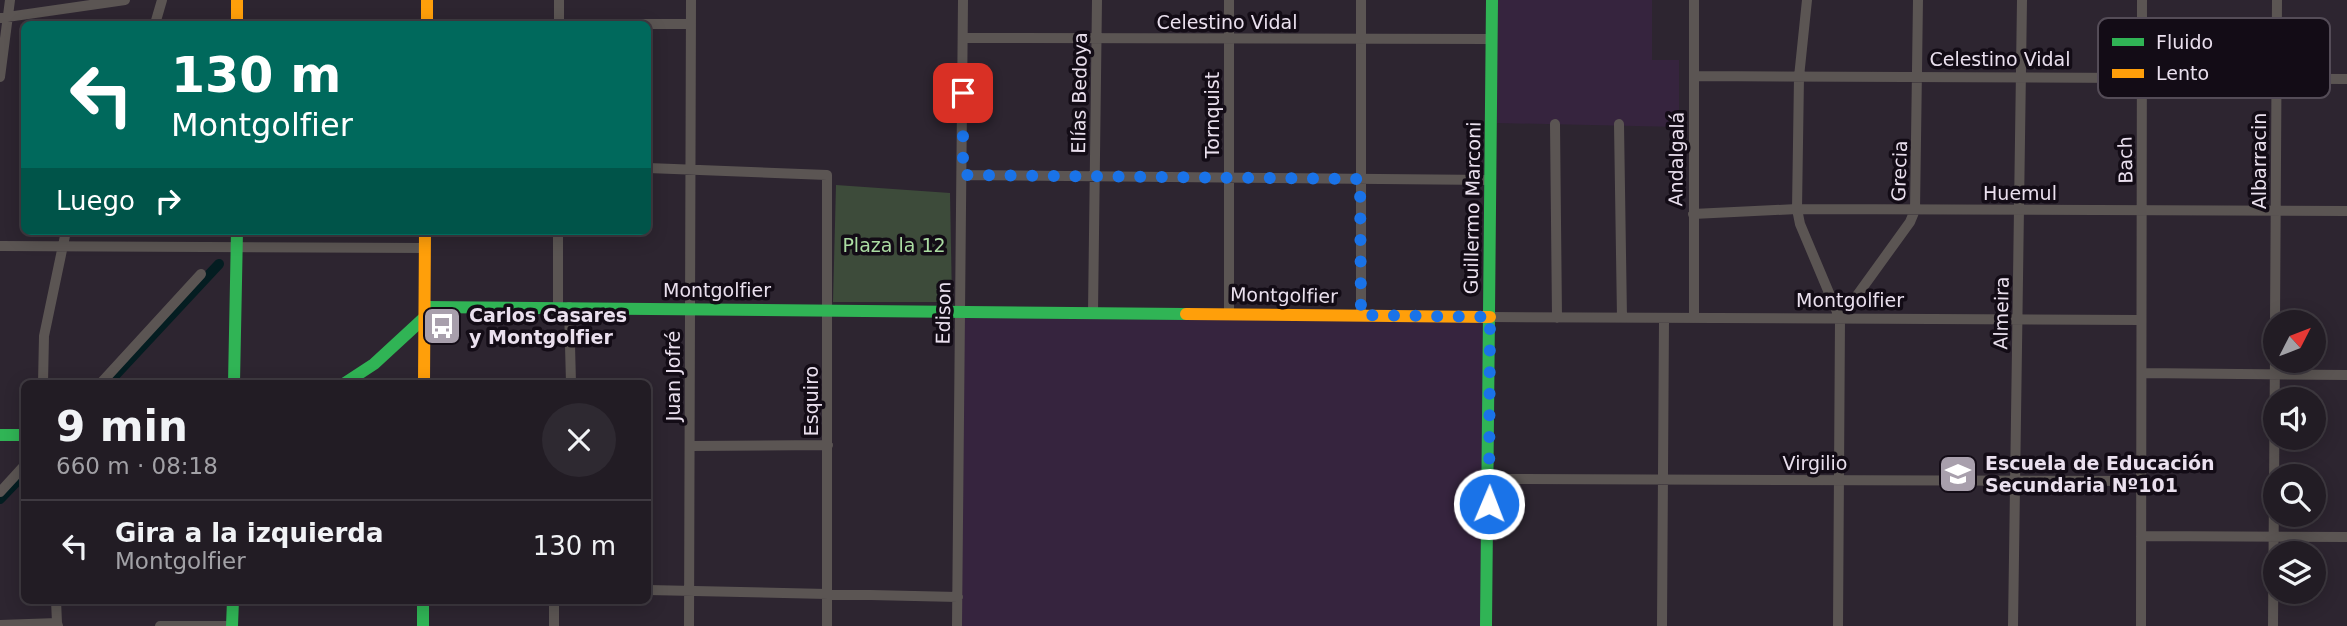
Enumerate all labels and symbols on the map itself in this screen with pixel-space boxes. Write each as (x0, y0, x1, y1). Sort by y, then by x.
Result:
street label: Celestino Vidal (1156, 11, 1298, 33)
legend (2098, 18, 2330, 98)
text: Fluido (2156, 31, 2213, 53)
street label: Elías Bedoya (1067, 32, 1091, 154)
street label: Celestino Vidal (1929, 48, 2071, 70)
text: Lento (2156, 62, 2209, 84)
pin (933, 63, 993, 123)
street label: Tornquist (1201, 72, 1223, 159)
street label: Andalgalá (1664, 111, 1688, 207)
street label: Albarracin (2248, 113, 2270, 209)
street label: Guillermo Marconi (1459, 121, 1485, 295)
street label: Bach (2114, 136, 2136, 184)
street label: Grecia (1887, 140, 1911, 202)
street label: Huemul (1983, 182, 2057, 204)
park label: Plaza la 12 (842, 234, 946, 256)
street label: Almeira (1989, 276, 2013, 350)
street label: Montgolfier (663, 279, 771, 301)
street label: Edison (931, 281, 955, 345)
street label: Montgolfier (1230, 283, 1338, 307)
street label: Montgolfier (1796, 289, 1904, 311)
place label: Carlos Casares y Montgolfier (469, 304, 627, 348)
bus stop icon: Carlos Casares y Montgolfier (421, 305, 463, 347)
north arrow (2263, 310, 2326, 373)
street label: Juan Jofré (662, 331, 684, 422)
street label: Esquiro (800, 366, 822, 436)
street label: Virgilio (1783, 452, 1847, 474)
place label: Escuela de Educación Secundaria Nº101 (1985, 452, 2215, 496)
school or university icon: Escuela de Educación Secundaria Nº101 (1937, 453, 1979, 495)
position arrow (1452, 467, 1526, 541)

